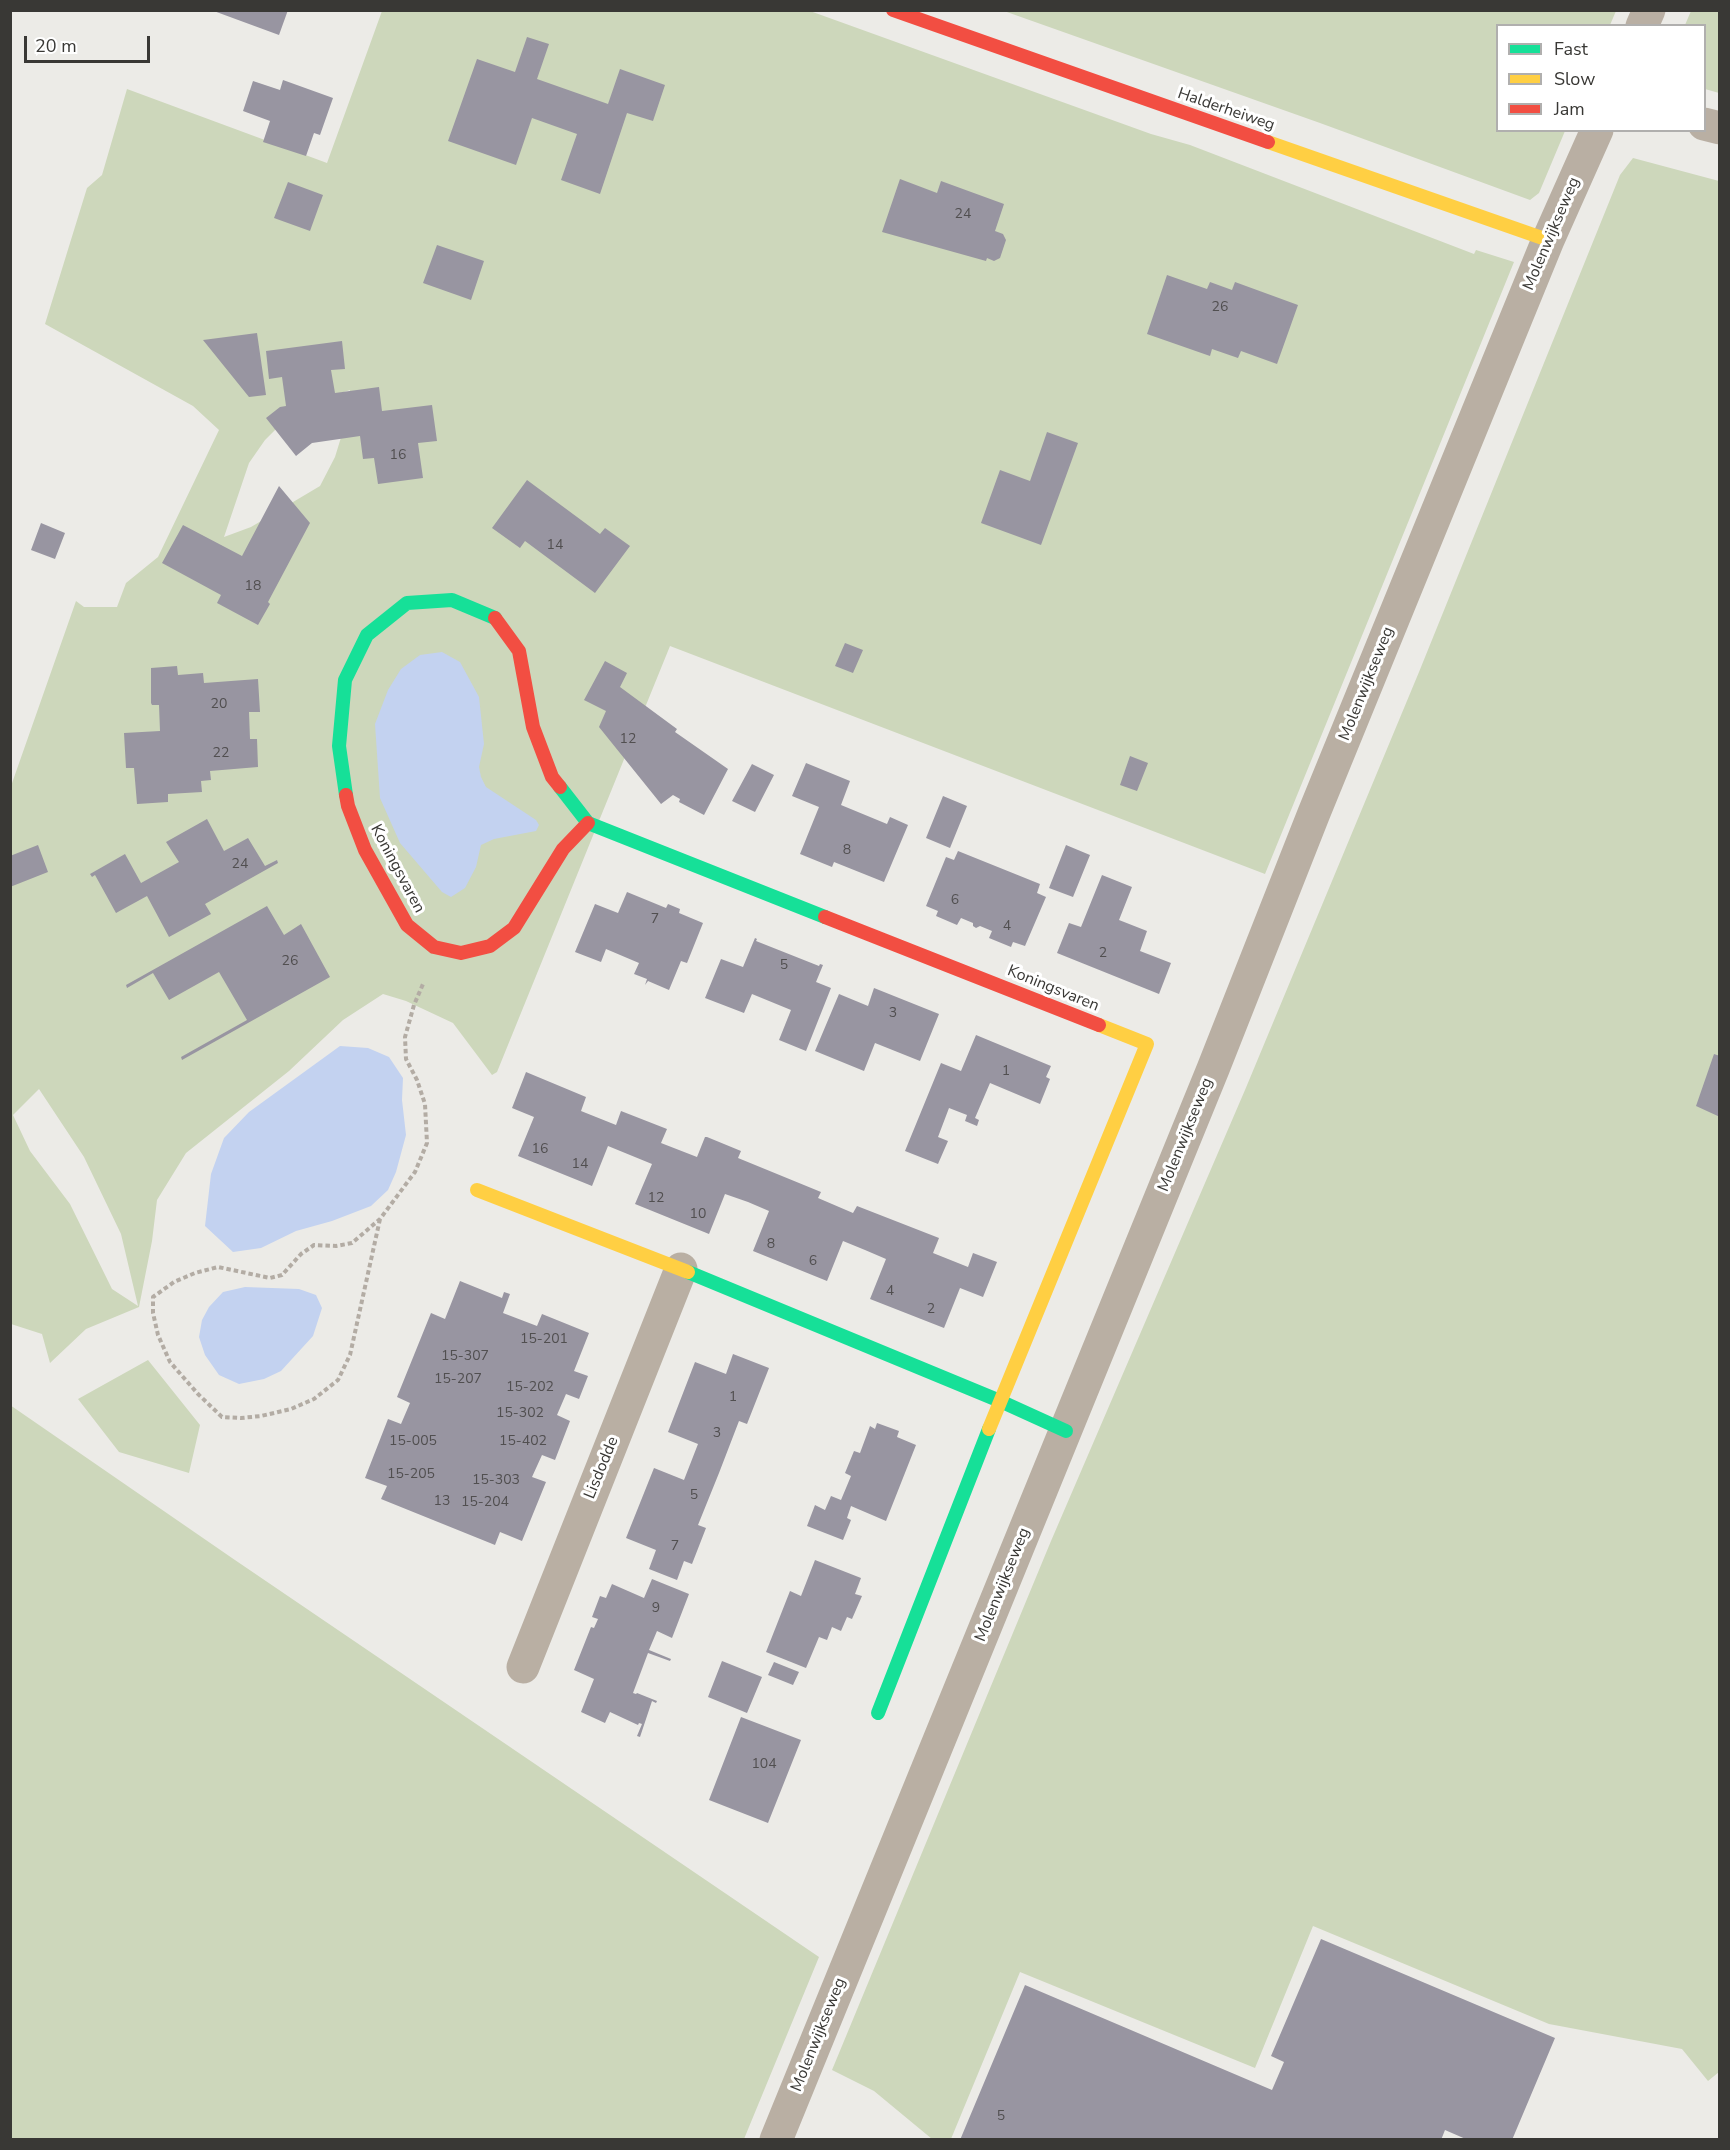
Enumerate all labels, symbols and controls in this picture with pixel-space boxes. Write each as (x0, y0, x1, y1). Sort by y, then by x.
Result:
scale bar (27, 24, 153, 62)
legend (1496, 24, 1706, 132)
text: 20 m (35, 34, 77, 58)
text: Fast (1554, 37, 1588, 61)
text: Slow (1554, 67, 1595, 91)
street label: Halderheiweg (1175, 84, 1277, 136)
text: Jam (1554, 97, 1585, 121)
street label: Molenwijkseweg (1520, 175, 1584, 293)
house number: 24 (955, 207, 971, 223)
house number: 26 (1212, 300, 1228, 316)
house number: 16 (390, 448, 406, 464)
house number: 14 (547, 538, 563, 554)
house number: 18 (245, 579, 261, 595)
street label: Molenwijkseweg (1335, 624, 1399, 744)
house number: 20 (211, 697, 227, 713)
house number: 12 (620, 732, 636, 748)
house number: 22 (213, 746, 229, 762)
street label: Koningsvaren (366, 822, 428, 916)
house number: 8 (843, 843, 851, 859)
house number: 24 (232, 857, 248, 873)
house number: 6 (951, 893, 959, 909)
house number: 7 (651, 912, 659, 928)
house number: 4 (1003, 919, 1011, 935)
house number: 2 (1099, 946, 1107, 962)
house number: 26 (282, 954, 298, 970)
house number: 5 (780, 958, 788, 974)
street label: Koningsvaren (1004, 962, 1102, 1016)
house number: 3 (889, 1006, 897, 1022)
house number: 1 (1002, 1064, 1010, 1080)
street label: Molenwijkseweg (1154, 1075, 1218, 1195)
house number: 16 (532, 1142, 548, 1158)
house number: 14 (572, 1157, 588, 1173)
house number: 12 (648, 1191, 664, 1207)
house number: 10 (690, 1207, 706, 1223)
house number: 8 (767, 1237, 775, 1253)
house number: 6 (809, 1254, 817, 1270)
house number: 4 (886, 1284, 894, 1300)
house number: 2 (927, 1302, 935, 1318)
house number: 15-201 (520, 1332, 568, 1348)
house number: 15-307 (441, 1349, 489, 1365)
house number: 15-207 (434, 1372, 482, 1388)
house number: 15-202 (506, 1380, 554, 1396)
house number: 1 (729, 1390, 737, 1406)
house number: 15-302 (496, 1406, 544, 1422)
house number: 3 (713, 1426, 721, 1442)
house number: 15-005 (389, 1434, 437, 1450)
house number: 15-402 (499, 1434, 547, 1450)
street label: Lisdodde (581, 1434, 623, 1502)
house number: 15-205 (387, 1467, 435, 1483)
house number: 15-303 (472, 1473, 520, 1489)
house number: 5 (690, 1488, 698, 1504)
house number: 13 (434, 1494, 450, 1510)
house number: 15-204 (461, 1495, 509, 1511)
street label: Molenwijkseweg (971, 1525, 1035, 1645)
house number: 7 (671, 1539, 679, 1555)
house number: 9 (652, 1601, 660, 1617)
house number: 104 (751, 1757, 777, 1773)
street label: Molenwijkseweg (787, 1975, 851, 2095)
house number: 5 (997, 2109, 1005, 2125)

